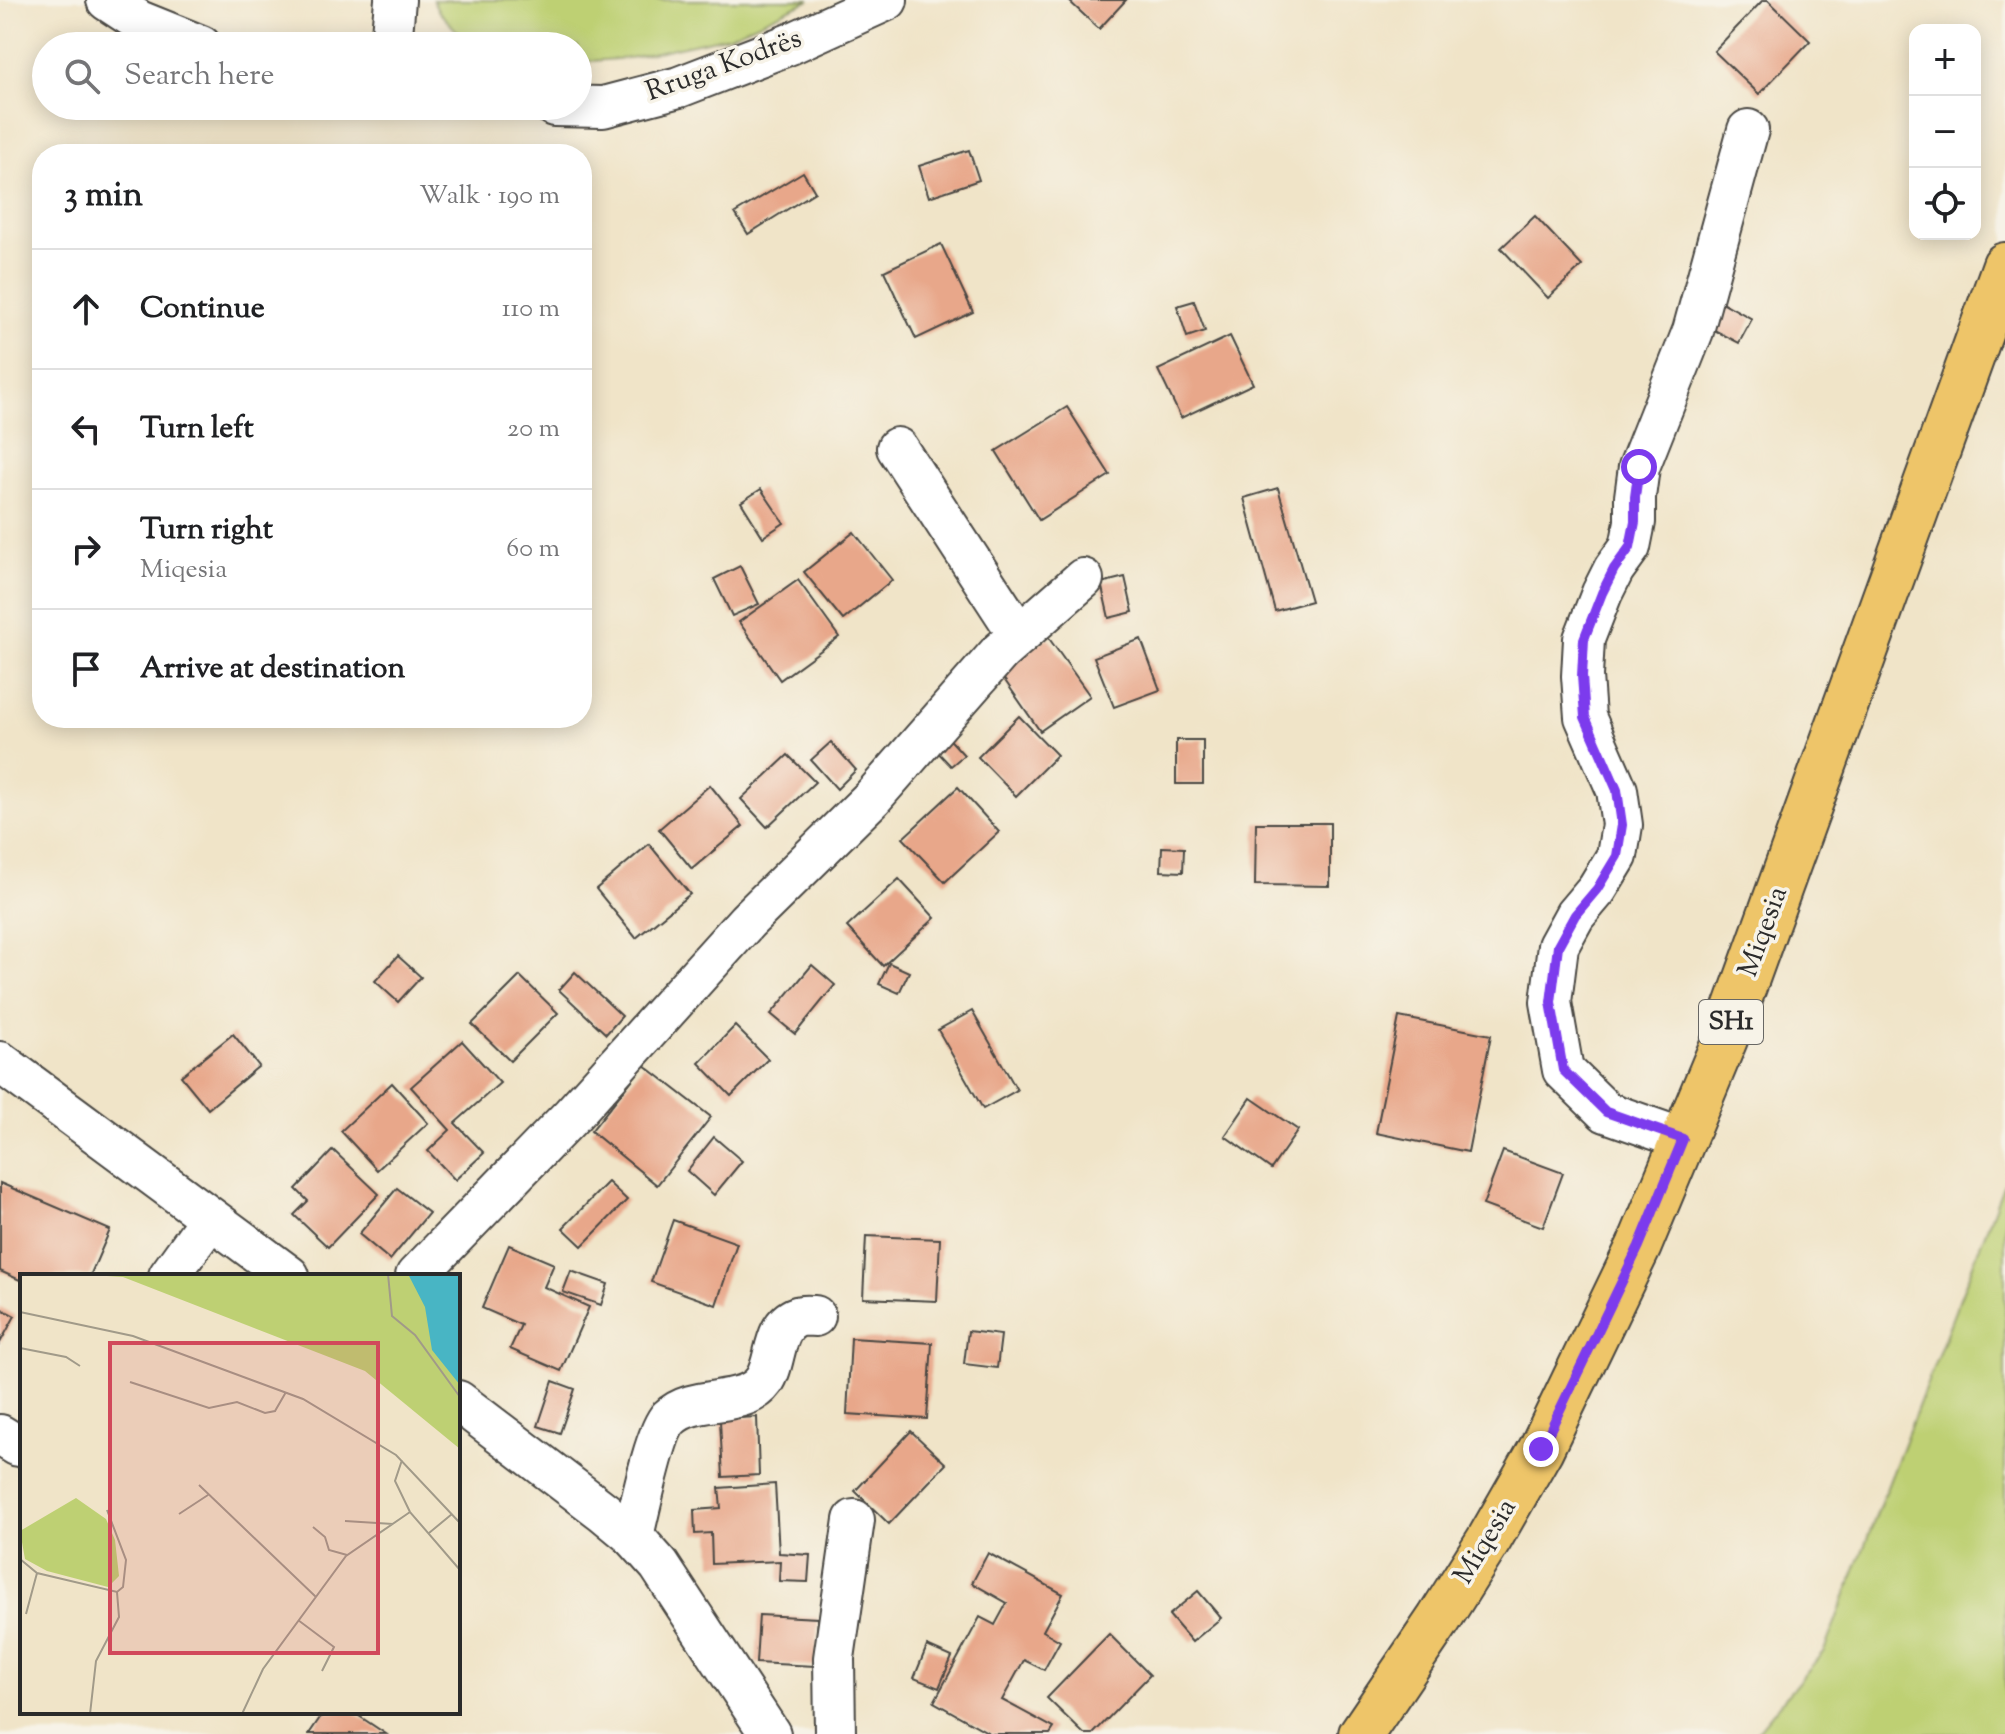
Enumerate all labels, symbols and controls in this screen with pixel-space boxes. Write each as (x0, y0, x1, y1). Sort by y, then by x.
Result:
street label: Rruga Kodrës (640, 19, 808, 113)
map controls (1909, 24, 1981, 240)
button: + (1909, 24, 1981, 96)
search box (32, 32, 592, 120)
icon: search (60, 54, 104, 98)
text: Search here (124, 55, 274, 98)
button: − (1909, 96, 1981, 168)
button: locate (1909, 168, 1981, 240)
text: 3 min (64, 172, 143, 221)
text: Walk · 190 m (419, 178, 560, 215)
icon: ahead (64, 287, 108, 331)
text: Continue (140, 288, 265, 331)
text: 110 m (502, 291, 560, 328)
icon: left (64, 407, 108, 451)
text: Turn left (140, 408, 254, 451)
text: 20 m (507, 411, 560, 448)
route start (1621, 449, 1657, 485)
text: Turn right (140, 509, 273, 552)
icon: right (64, 527, 108, 571)
text: 60 m (506, 531, 560, 568)
text: Miqesia (140, 552, 227, 589)
icon: arrive (64, 647, 108, 691)
text: Arrive at destination (140, 648, 405, 691)
street label: Miqesia (1729, 881, 1799, 983)
road number: SH1 (1699, 1000, 1763, 1044)
inset map (20, 1274, 460, 1714)
route end (1523, 1431, 1559, 1467)
street label: Miqesia (1445, 1491, 1527, 1593)

